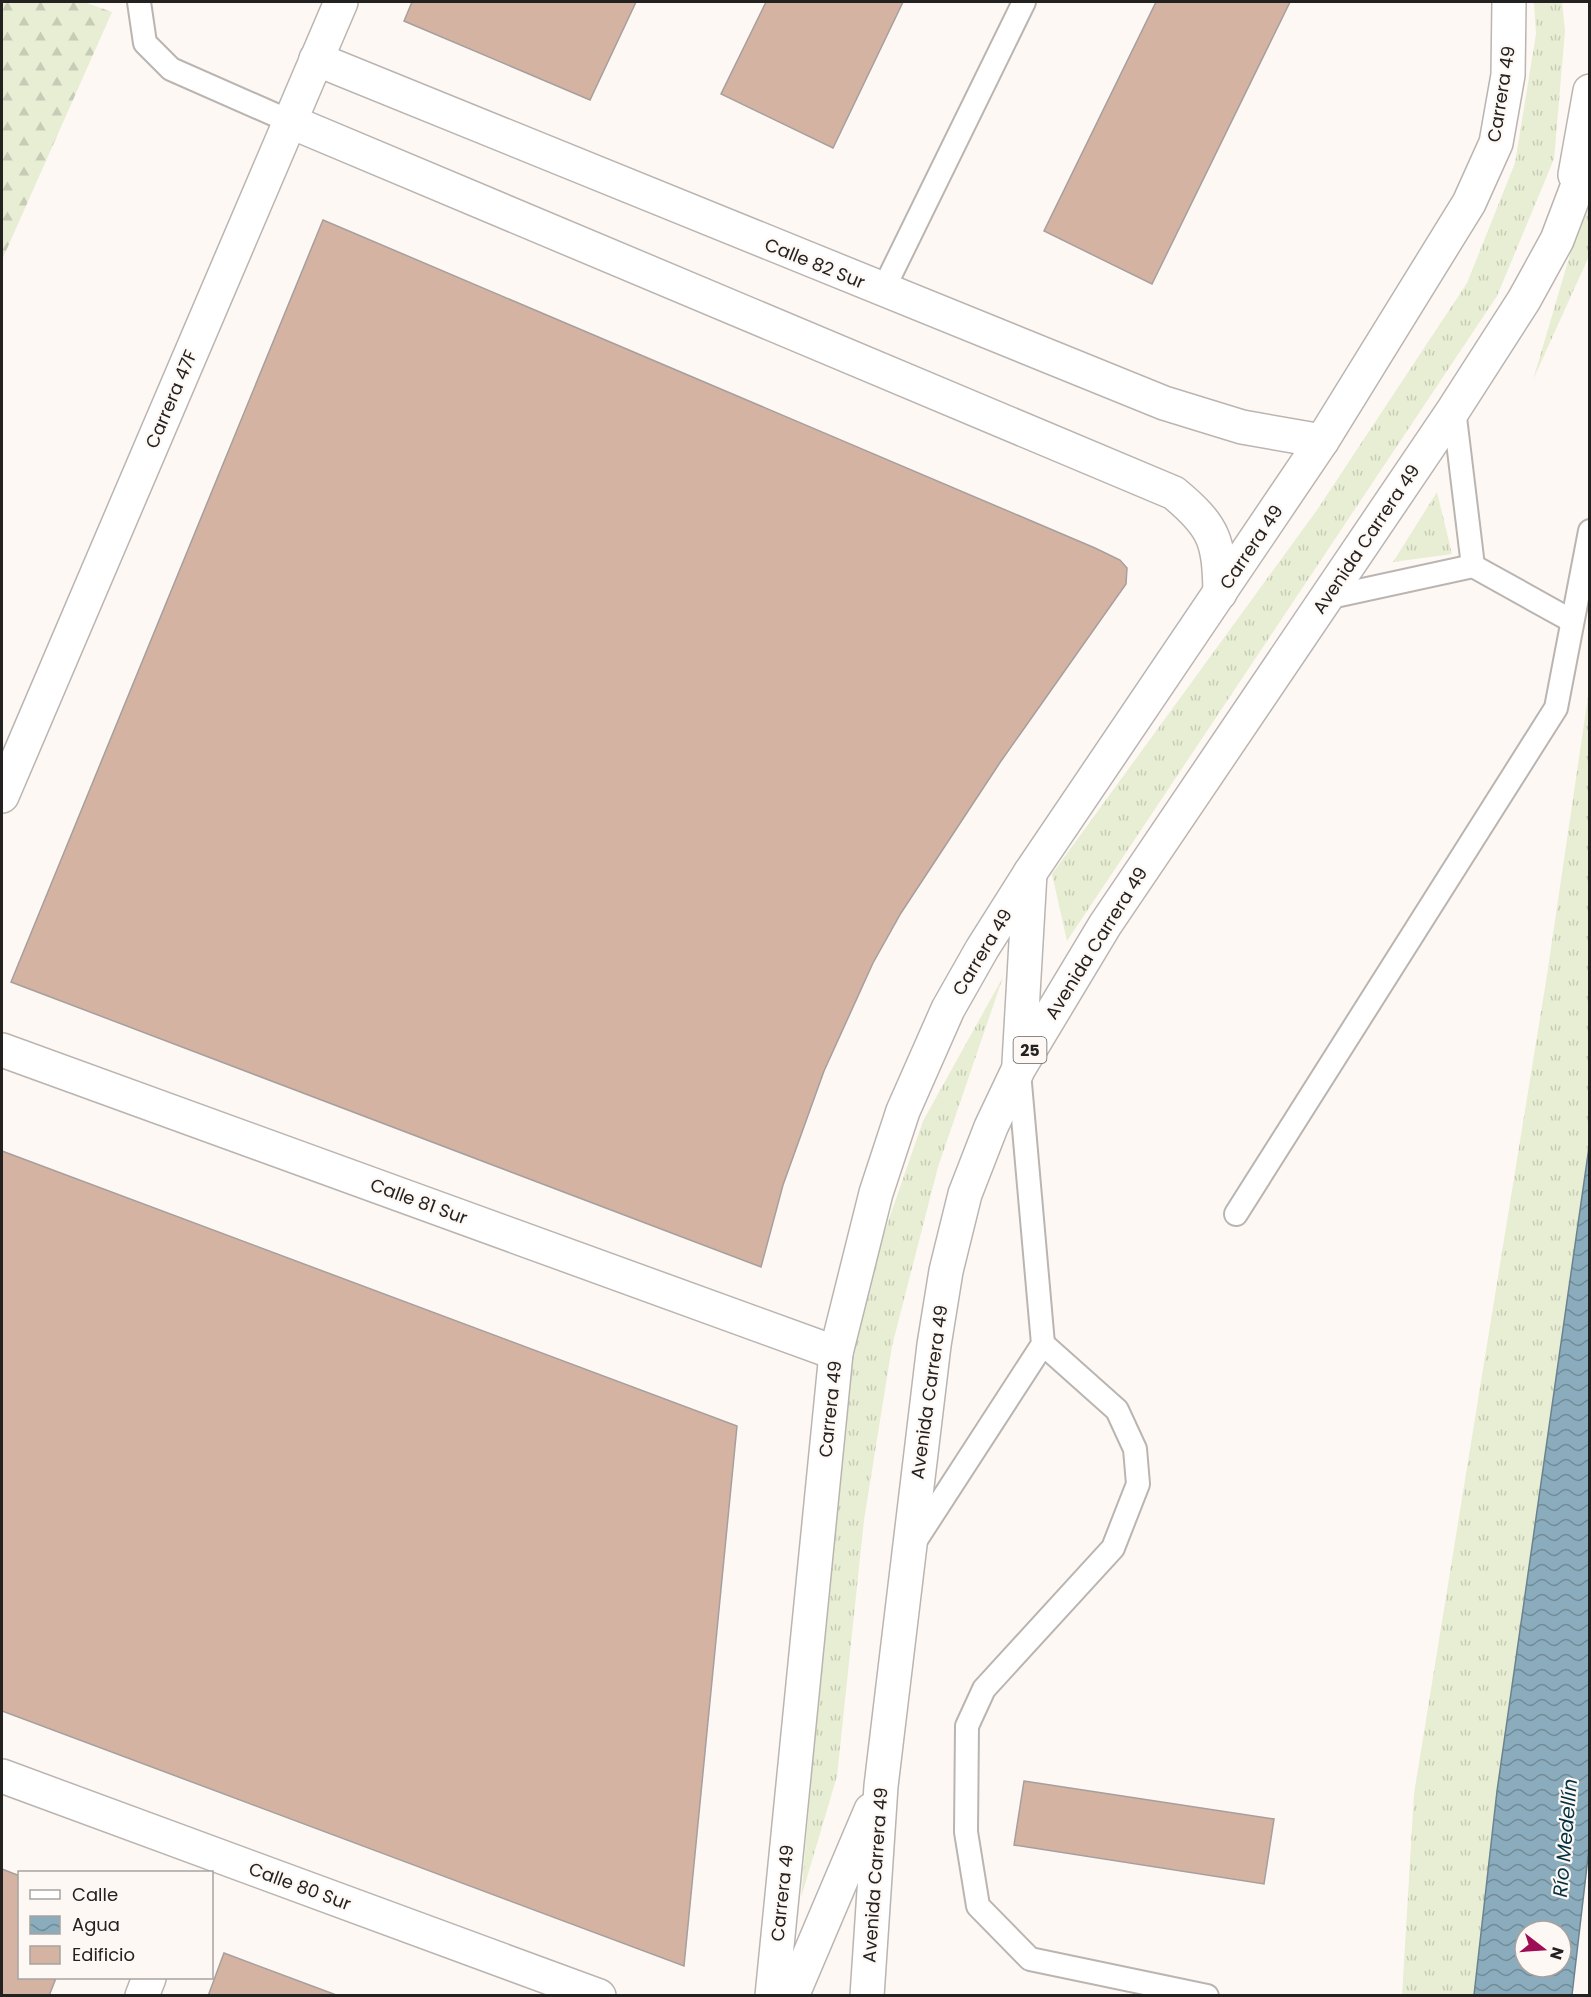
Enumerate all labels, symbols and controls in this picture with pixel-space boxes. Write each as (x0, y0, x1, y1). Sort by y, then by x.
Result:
street label: Carrera 49 (1481, 44, 1521, 144)
street label: Calle 82 Sur (761, 232, 869, 295)
street label: Carrera 47F (139, 346, 203, 452)
street label: Avenida Carrera 49 (1307, 459, 1425, 619)
street label: Carrera 49 (1214, 500, 1288, 594)
street label: Avenida Carrera 49 (1039, 862, 1153, 1024)
street label: Carrera 49 (946, 904, 1018, 1000)
road number: 25 (1014, 1037, 1046, 1063)
street label: Calle 81 Sur (367, 1172, 471, 1230)
street label: Avenida Carrera 49 (904, 1303, 954, 1481)
street label: Carrera 49 (812, 1359, 848, 1459)
water label: Río Medellín (1546, 1778, 1584, 1898)
street label: Avenida Carrera 49 (856, 1787, 894, 1963)
street label: Carrera 49 (764, 1843, 800, 1943)
street label: Calle 80 Sur (245, 1856, 355, 1916)
legend (18, 1871, 213, 1979)
text: Calle (72, 1882, 118, 1907)
text: Agua (72, 1912, 120, 1937)
north arrow (1513, 1919, 1573, 1979)
text: Edificio (72, 1942, 135, 1967)
text: N (1544, 1944, 1570, 1962)

